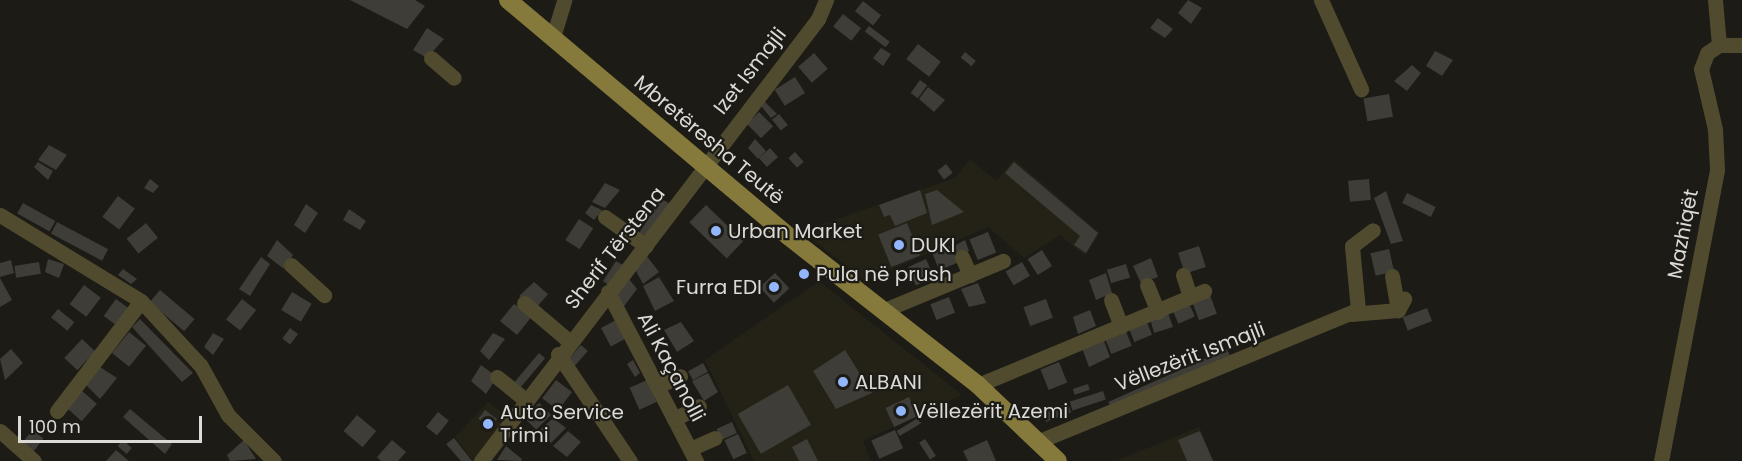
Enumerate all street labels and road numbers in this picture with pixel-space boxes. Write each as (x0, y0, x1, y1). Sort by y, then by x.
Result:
street label: Izet Ismajli (709, 23, 791, 119)
street label: Mbretëresha Teutë (629, 70, 789, 210)
street label: Sherif Tërstena (560, 182, 670, 314)
street label: Mazhiqët (1663, 187, 1703, 281)
street label: Ali Kaçanolli (632, 308, 710, 426)
street label: Vëllezërit Ismajli (1112, 317, 1268, 397)

